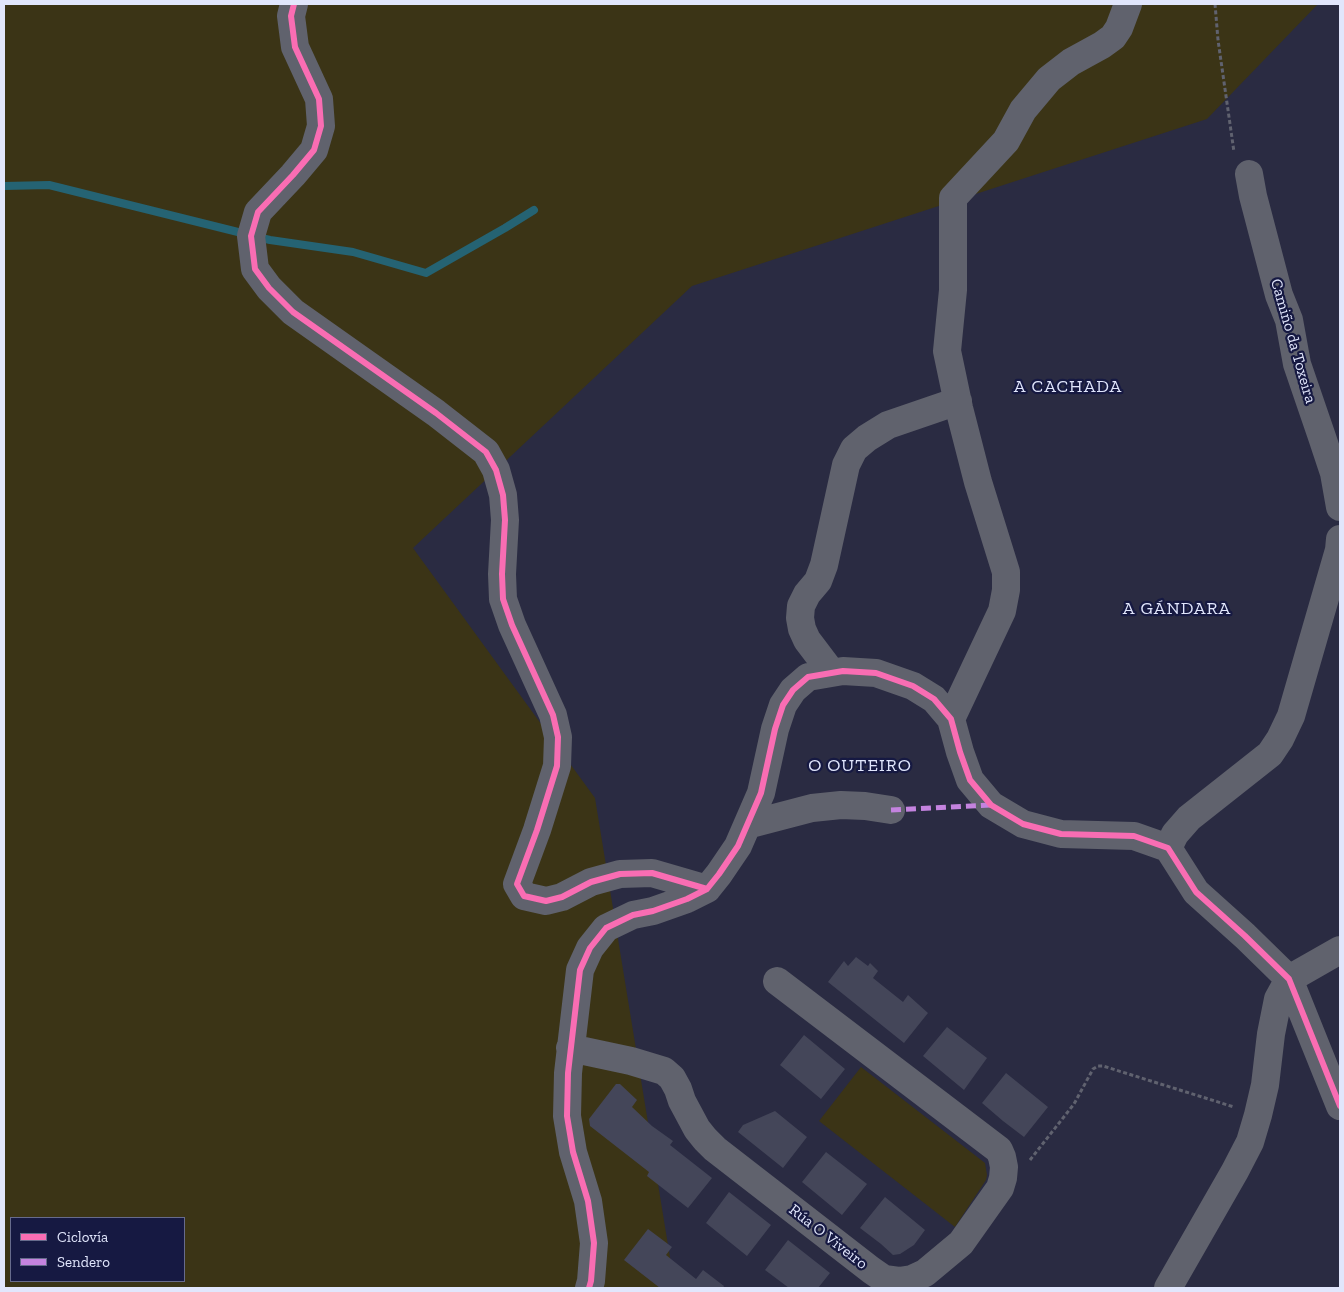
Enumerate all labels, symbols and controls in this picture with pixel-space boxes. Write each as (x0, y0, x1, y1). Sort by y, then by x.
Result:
street label: Camiño da Toxeira (1266, 277, 1320, 405)
district label: A CACHADA (1013, 376, 1123, 398)
district label: A GÁNDARA (1122, 598, 1232, 620)
district label: O OUTEIRO (807, 755, 913, 777)
street label: Rúa O Viveiro (785, 1200, 871, 1274)
legend (10, 1217, 185, 1282)
text: Ciclovía (57, 1228, 108, 1246)
text: Sendero (57, 1253, 110, 1271)

